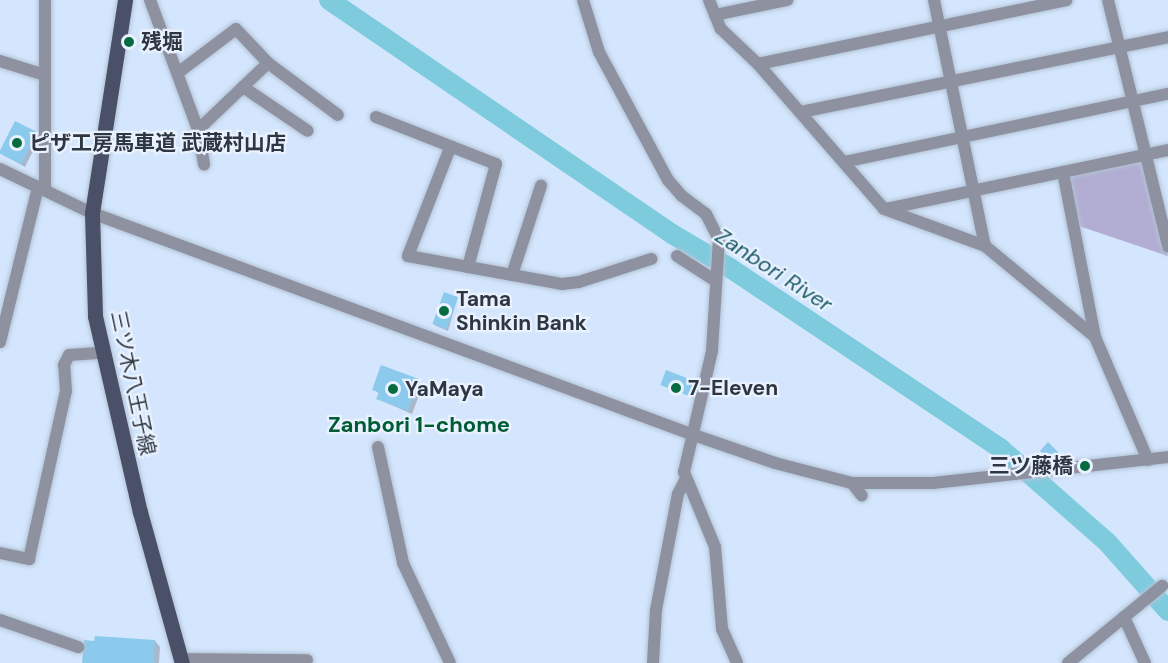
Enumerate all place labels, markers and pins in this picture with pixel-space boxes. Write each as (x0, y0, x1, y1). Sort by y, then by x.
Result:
place label: 残堀 (141, 29, 183, 55)
marker: 残堀 (122, 35, 136, 49)
place label: ピザ工房馬車道 武蔵村山店 (29, 130, 286, 156)
marker: ピザ工房馬車道 武蔵村山店 (10, 136, 24, 150)
place label: Tama Shinkin Bank (456, 286, 587, 336)
marker: Tama Shinkin Bank (437, 304, 451, 318)
place label: 7-Eleven (688, 375, 778, 401)
place label: YaMaya (405, 376, 484, 402)
marker: 7-Eleven (669, 381, 683, 395)
marker: YaMaya (386, 382, 400, 396)
place label: 三ツ藤橋 (989, 453, 1073, 479)
marker: 三ツ藤橋 (1078, 459, 1092, 473)

